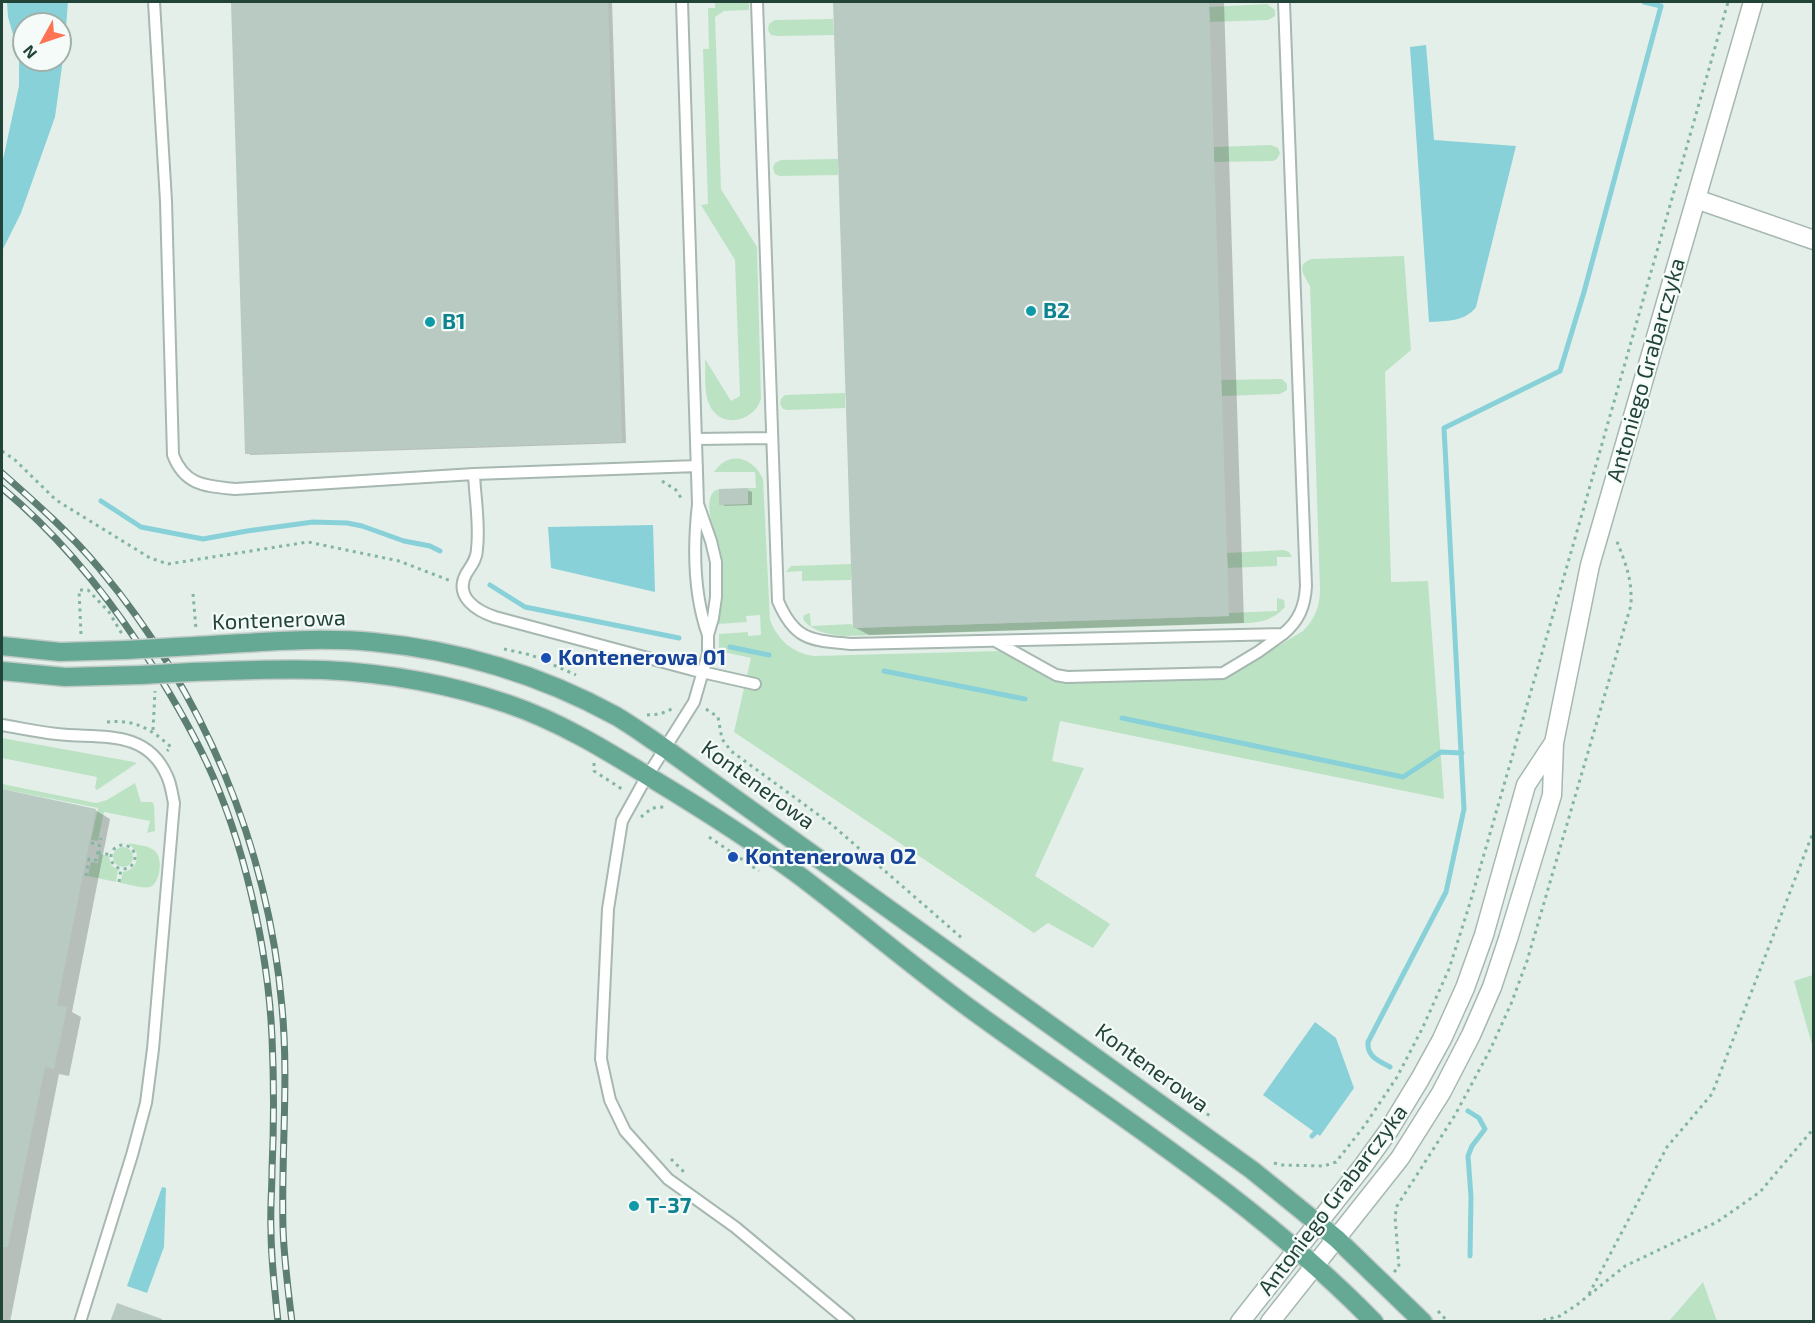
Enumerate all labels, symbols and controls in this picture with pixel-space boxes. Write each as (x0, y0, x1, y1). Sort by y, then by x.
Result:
north arrow (12, 12, 72, 72)
text: N (18, 42, 40, 63)
street label: Antoniego Grabarczyka (1601, 255, 1691, 485)
place label: B2 (1043, 298, 1070, 324)
marker: B2 (1024, 304, 1038, 318)
place label: B1 (442, 309, 466, 335)
marker: B1 (423, 315, 437, 329)
street label: Kontenerowa (212, 604, 346, 636)
place label: Kontenerowa 01 (558, 645, 726, 671)
marker: Kontenerowa 01 (539, 651, 553, 665)
street label: Kontenerowa (696, 735, 820, 835)
place label: Kontenerowa 02 (745, 844, 916, 870)
marker: Kontenerowa 02 (726, 850, 740, 864)
street label: Kontenerowa (1090, 1018, 1214, 1118)
street label: Antoniego Grabarczyka (1253, 1100, 1413, 1300)
place label: T-37 (646, 1193, 691, 1219)
marker: T-37 (627, 1199, 641, 1213)

